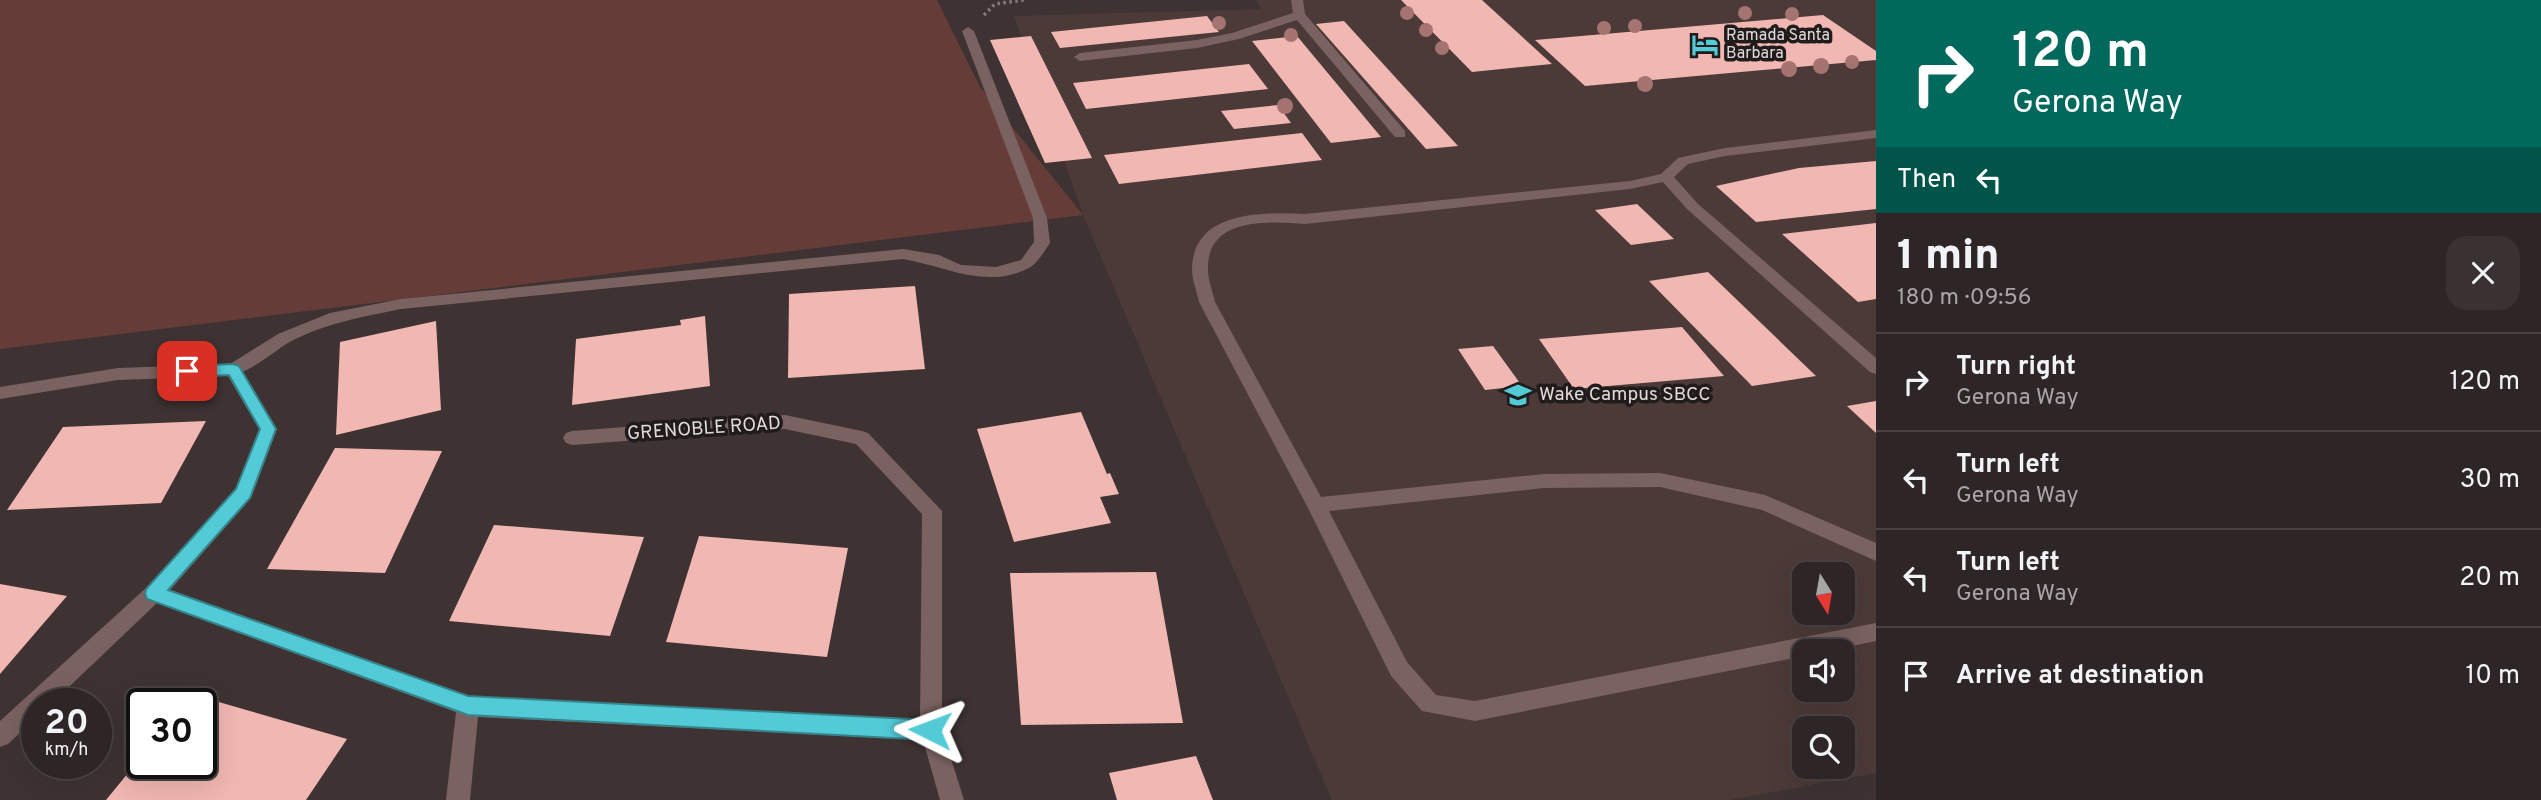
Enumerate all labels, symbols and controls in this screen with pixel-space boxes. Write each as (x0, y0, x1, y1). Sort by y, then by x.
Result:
text: 120 m (2012, 23, 2149, 85)
place label: Ramada Santa Barbara (1726, 26, 1830, 64)
icon: right (1897, 28, 1988, 119)
hotel icon: Ramada Santa Barbara (1690, 30, 1720, 60)
text: Gerona Way (2012, 84, 2183, 124)
icon: left (1970, 161, 2008, 199)
text: Then (1897, 164, 1956, 197)
text: 1 min (1897, 231, 2000, 284)
button: close (2446, 236, 2520, 310)
text: 180 m · 09:56 (1897, 284, 2032, 313)
pin (157, 341, 217, 401)
text: Turn right (1956, 351, 2076, 384)
icon: arrive (168, 352, 206, 390)
icon: right (1897, 363, 1935, 401)
text: 120 m (2450, 366, 2520, 399)
school or university icon: Wake Campus SBCC (1503, 380, 1533, 410)
place label: Wake Campus SBCC (1539, 383, 1710, 407)
text: Gerona Way (1956, 384, 2079, 413)
street label: GRENOBLE ROAD (626, 412, 782, 446)
text: Turn left (1956, 449, 2060, 482)
icon: left (1897, 461, 1935, 499)
text: 30 m (2460, 464, 2520, 497)
text: Gerona Way (1956, 482, 2079, 511)
text: Turn left (1956, 547, 2060, 580)
icon: left (1897, 559, 1935, 597)
north arrow (1792, 562, 1855, 625)
map controls (1792, 562, 1855, 779)
text: 20 m (2459, 562, 2520, 595)
text: Gerona Way (1956, 580, 2079, 609)
button: sound (1792, 639, 1855, 702)
icon: arrive (1897, 657, 1935, 695)
text: Arrive at destination (1956, 660, 2204, 693)
text: 10 m (2465, 660, 2520, 693)
speed limit sign: 30 (126, 688, 217, 779)
position arrow (893, 693, 967, 767)
text: 20 (44, 702, 89, 746)
button: search (1792, 716, 1855, 779)
text: km/h (45, 739, 88, 762)

